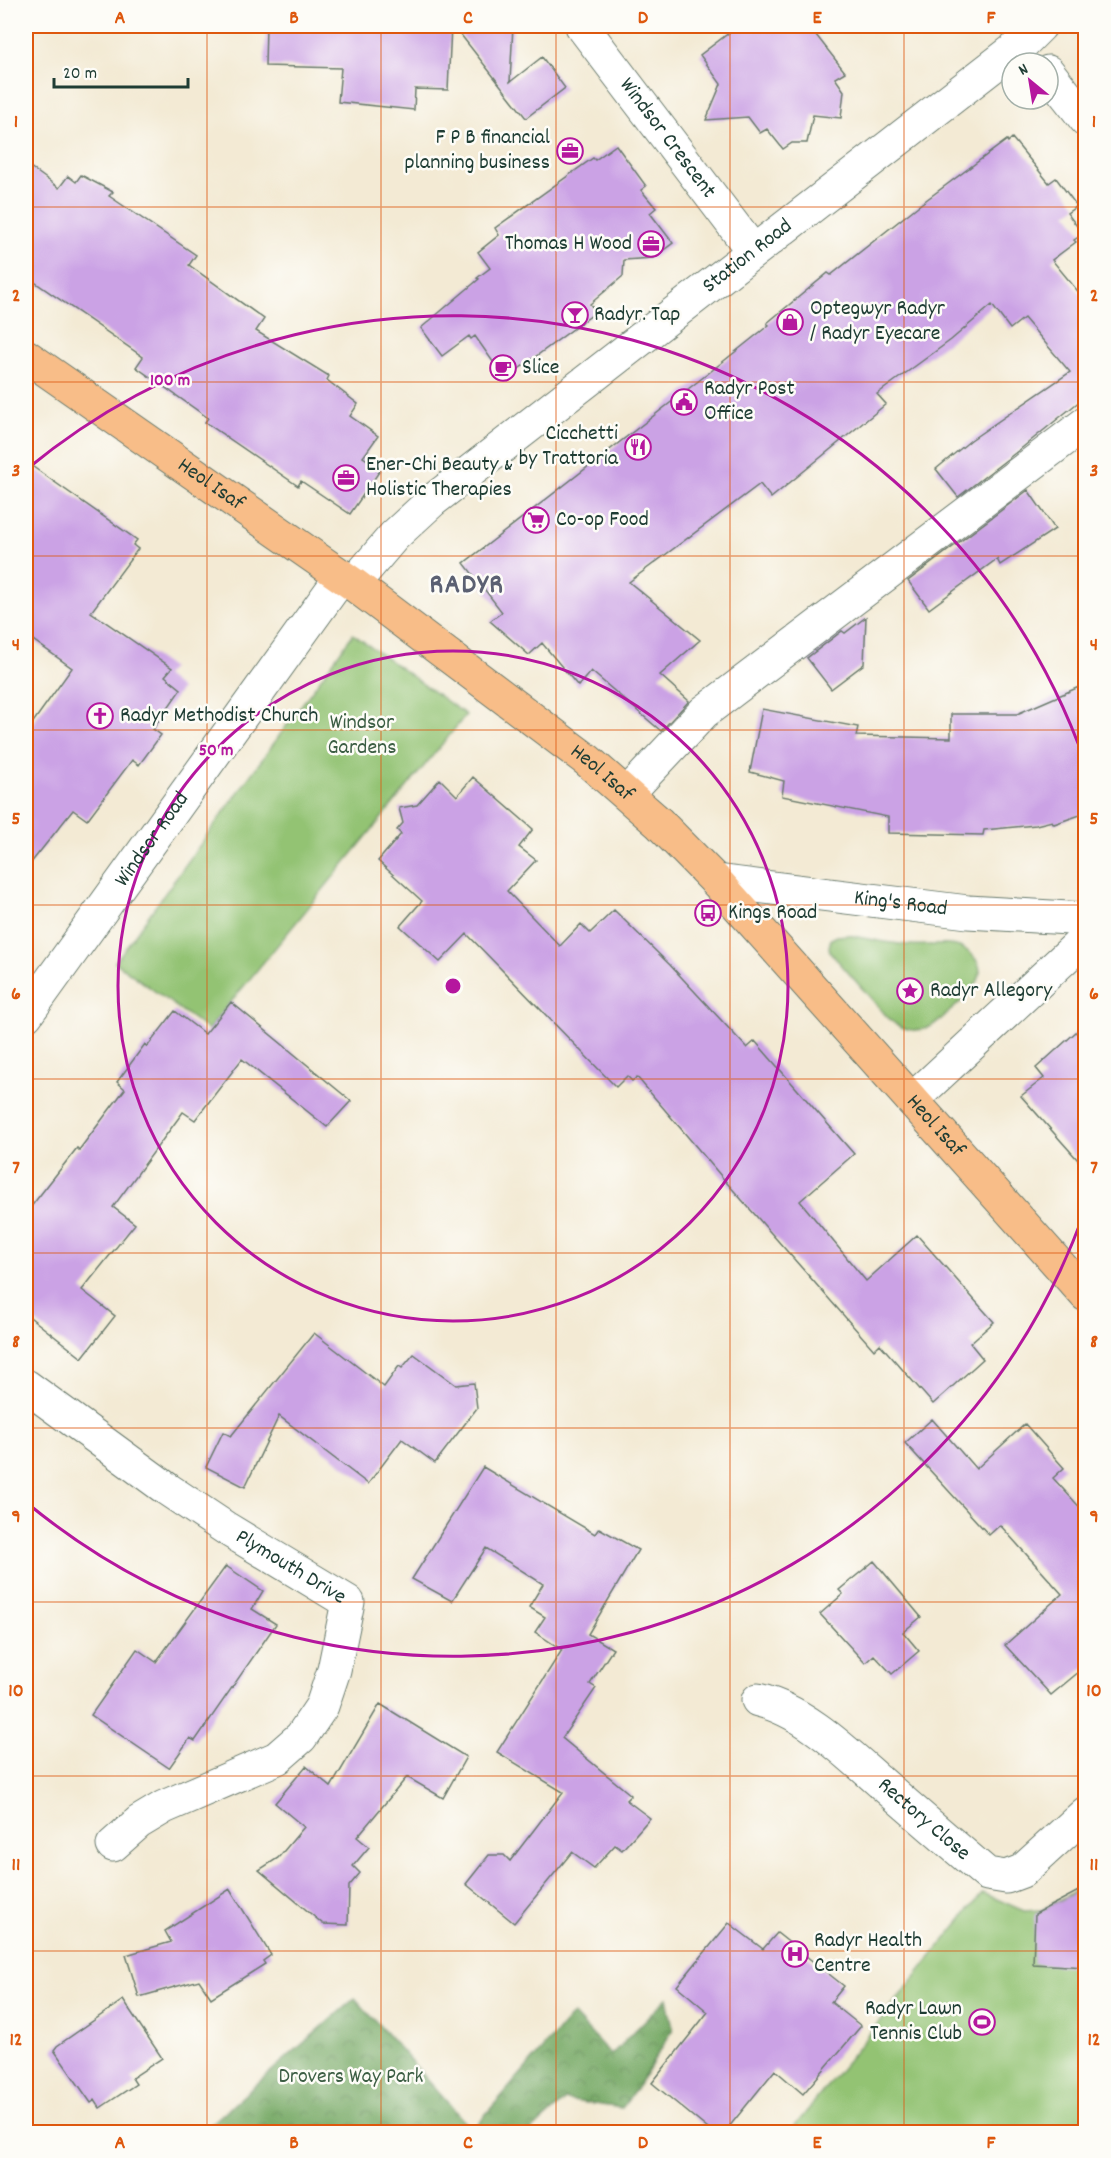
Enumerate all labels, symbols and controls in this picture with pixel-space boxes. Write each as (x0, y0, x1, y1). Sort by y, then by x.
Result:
text: A (115, 5, 126, 33)
text: B (289, 5, 299, 33)
text: C (463, 5, 473, 33)
text: D (638, 5, 649, 33)
text: E (812, 5, 822, 33)
text: F (987, 5, 997, 33)
scale bar (54, 51, 188, 89)
north arrow (1000, 51, 1060, 111)
text: N (1015, 58, 1033, 82)
text: 20 m (63, 62, 97, 87)
street label: Windsor Crescent (611, 71, 723, 205)
text: 1 (14, 109, 18, 137)
text: 1 (1092, 109, 1096, 137)
place label: F P B financial planning business (404, 123, 550, 179)
office icon: F P B financial planning business (555, 136, 585, 166)
street label: Station Road (696, 212, 799, 301)
place label: Thomas H Wood (505, 229, 632, 260)
office icon: Thomas H Wood (636, 229, 666, 259)
text: 2 (12, 283, 20, 311)
text: 2 (1090, 283, 1098, 311)
place label: Optegwyr Radyr / Radyr Eyecare (810, 294, 946, 350)
bar icon: Radyr. Tap (560, 300, 590, 330)
place label: Radyr. Tap (594, 300, 680, 331)
shop icon: Optegwyr Radyr / Radyr Eyecare (775, 307, 805, 337)
cafe icon: Slice (488, 353, 518, 383)
place label: Slice (522, 353, 560, 384)
text: 100 m (150, 369, 190, 394)
place label: Radyr Post Office (704, 374, 795, 430)
public building icon: Radyr Post Office (669, 387, 699, 417)
place label: Cicchetti by Trattoria (519, 419, 619, 475)
restaurant icon: Cicchetti by Trattoria (623, 432, 653, 462)
street label: Heol Isaf (171, 450, 251, 520)
place label: Ener-Chi Beauty & Holistic Therapies (366, 450, 513, 506)
text: 3 (12, 458, 20, 486)
text: 3 (1090, 458, 1098, 486)
office icon: Ener-Chi Beauty & Holistic Therapies (331, 463, 361, 493)
supermarket icon: Co-op Food (521, 505, 551, 535)
place label: Co-op Food (556, 505, 649, 536)
district label: RADYR (430, 567, 504, 607)
text: 4 (12, 632, 20, 660)
text: 4 (1090, 632, 1098, 660)
church icon: Radyr Methodist Church (85, 701, 115, 731)
place label: Radyr Methodist Church (120, 701, 318, 732)
park label: Windsor Gardens (327, 708, 397, 764)
street label: Heol Isaf (563, 737, 641, 810)
text: 50 m (199, 739, 233, 764)
street label: Windsor Road (107, 786, 197, 894)
text: 5 (11, 806, 21, 834)
text: 5 (1089, 806, 1099, 834)
street label: King's Road (852, 883, 949, 925)
bus stop icon: Kings Road (693, 898, 723, 928)
place label: Kings Road (728, 898, 817, 929)
centre of rings (443, 976, 463, 996)
place icon: Radyr Allegory (895, 976, 925, 1006)
place label: Radyr Allegory (930, 976, 1053, 1007)
text: 6 (11, 981, 21, 1009)
text: 6 (1089, 981, 1099, 1009)
street label: Heol Isaf (898, 1088, 972, 1165)
text: 7 (12, 1155, 20, 1183)
text: 7 (1090, 1155, 1098, 1183)
text: 8 (12, 1329, 20, 1357)
text: 8 (1090, 1329, 1098, 1357)
text: 9 (11, 1504, 21, 1532)
text: 9 (1089, 1504, 1099, 1532)
street label: Plymouth Drive (229, 1522, 352, 1613)
text: 10 (8, 1678, 24, 1706)
text: 10 (1086, 1678, 1102, 1706)
street label: Rectory Close (870, 1770, 977, 1869)
text: 11 (12, 1852, 20, 1880)
text: 11 (1090, 1852, 1098, 1880)
place label: Radyr Health Centre (814, 1926, 922, 1982)
hospital icon: Radyr Health Centre (780, 1939, 810, 1969)
place label: Radyr Lawn Tennis Club (865, 1994, 962, 2050)
sports icon: Radyr Lawn Tennis Club (967, 2007, 997, 2037)
text: 12 (9, 2027, 23, 2055)
text: 12 (1087, 2027, 1101, 2055)
park label: Drovers Way Park (278, 2062, 424, 2093)
text: A (115, 2130, 126, 2158)
text: B (289, 2130, 299, 2158)
text: C (463, 2130, 473, 2158)
text: D (638, 2130, 649, 2158)
text: E (812, 2130, 822, 2158)
text: F (987, 2130, 997, 2158)

